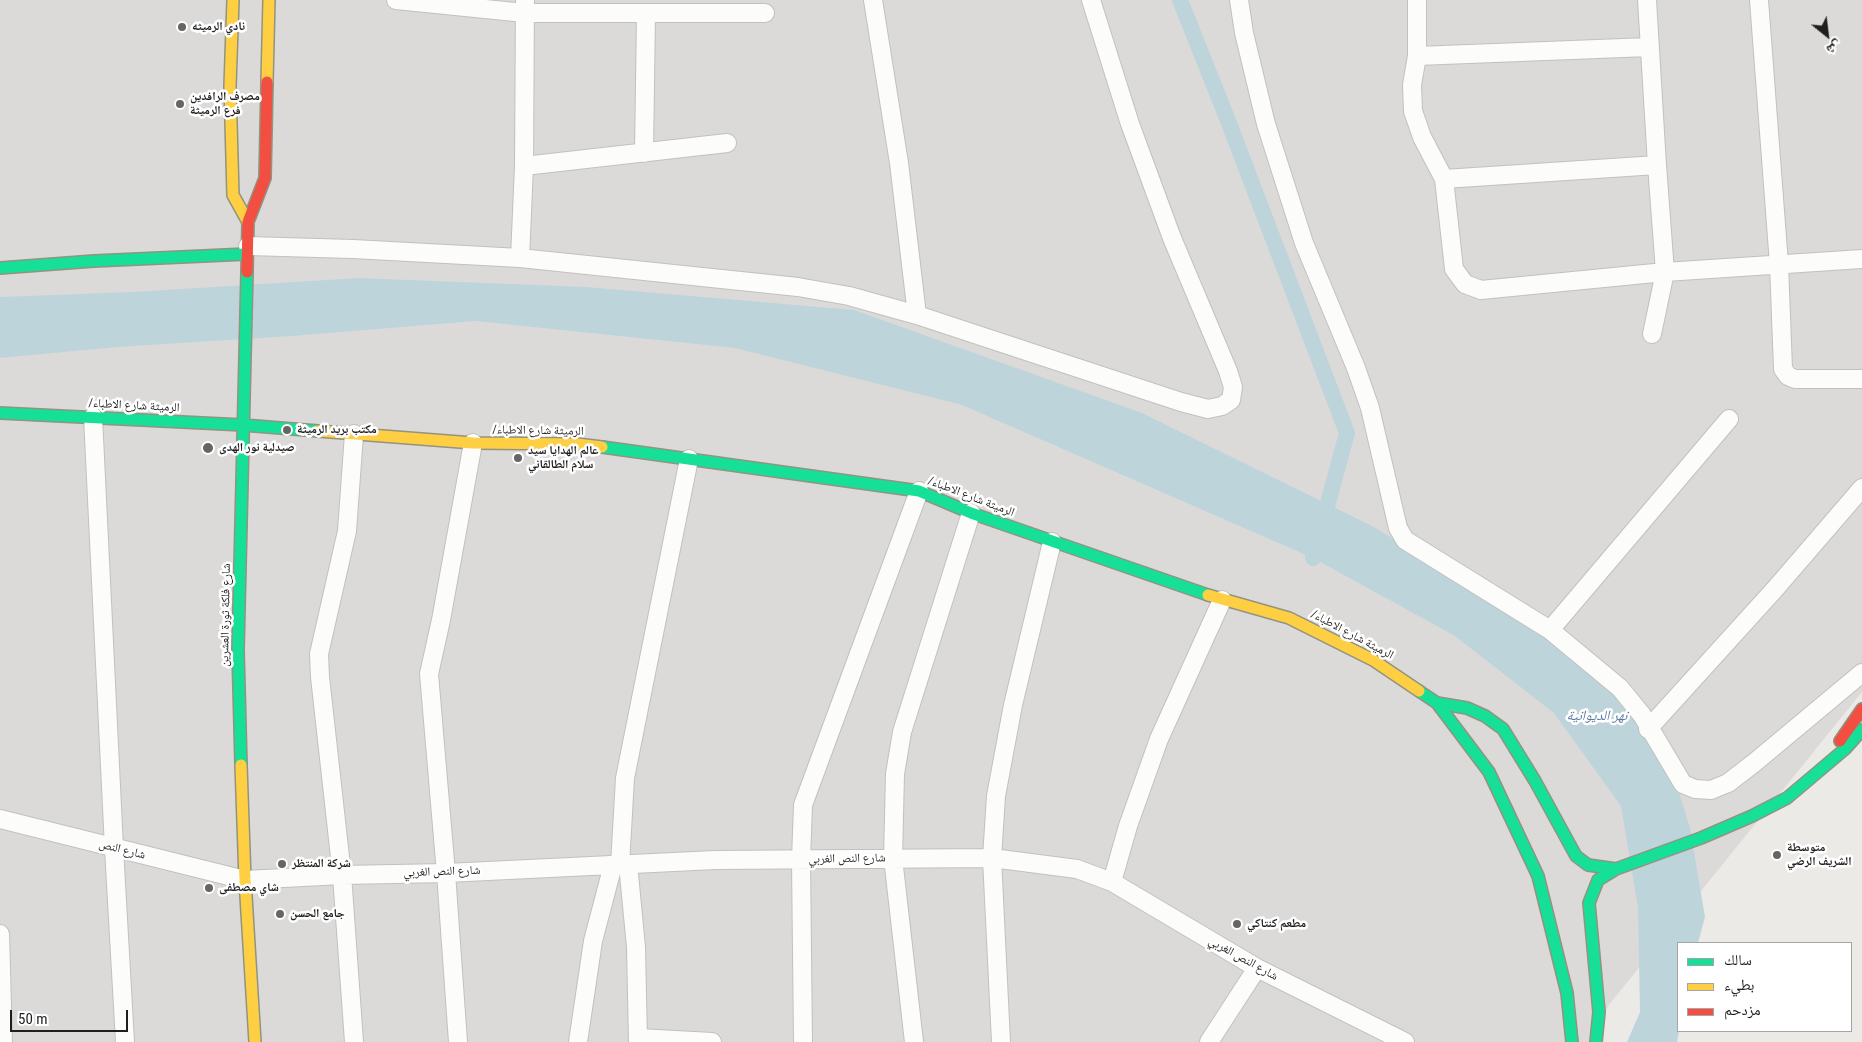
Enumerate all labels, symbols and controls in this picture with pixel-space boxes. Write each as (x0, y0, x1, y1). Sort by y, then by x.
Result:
north arrow (1802, 10, 1852, 60)
place label: نادي الرميثه (192, 20, 245, 34)
marker: نادي الرميثه (176, 21, 188, 33)
text: ش (1824, 38, 1845, 59)
place label: مصرف الرافدين فرع الرميثة (190, 90, 260, 118)
marker: مصرف الرافدين فرع الرميثة (174, 98, 186, 110)
street label: /الرميثة شارع الاطباء (88, 396, 180, 416)
place label: مكتب بريد الرميثة (297, 423, 377, 437)
street label: /الرميثة شارع الاطباء (492, 423, 584, 439)
marker: مكتب بريد الرميثة (281, 424, 293, 436)
marker: صيدلية نور الهدى (201, 441, 215, 455)
place label: صيدلية نور الهدى (219, 441, 295, 455)
place label: عالم الهدايا سيد سلام الطالقاني (528, 444, 599, 472)
marker: عالم الهدايا سيد سلام الطالقاني (512, 452, 524, 464)
street label: /الرميثة شارع الاطباء (926, 474, 1016, 520)
street label: شارع فلكة ثورة العشرين (218, 563, 234, 667)
street label: /الرميثة شارع الاطباء (1308, 607, 1396, 663)
water label: نهر الديوانية (1567, 708, 1627, 724)
street label: شارع النص (97, 837, 147, 863)
place label: متوسطة الشريف الرضي (1787, 841, 1852, 869)
marker: متوسطة الشريف الرضي (1771, 849, 1783, 861)
street label: شارع النص الغربي (808, 851, 886, 867)
place label: شركة المنتظر (292, 857, 351, 871)
marker: شركة المنتظر (276, 858, 288, 870)
street label: شارع النص الغربي (403, 863, 481, 881)
place label: شاي مصطفى (219, 881, 279, 895)
marker: شاي مصطفى (203, 882, 215, 894)
place label: جامع الحسن (290, 907, 345, 921)
marker: جامع الحسن (274, 908, 286, 920)
place label: مطعم كنتاكي (1247, 917, 1306, 931)
marker: مطعم كنتاكي (1231, 918, 1243, 930)
street label: شارع النص الغربي (1206, 934, 1280, 984)
legend (1677, 942, 1852, 1032)
text: سالك (1724, 951, 1752, 969)
text: بطيء (1724, 976, 1754, 994)
scale bar (12, 1000, 130, 1032)
text: مزدحم (1724, 1001, 1761, 1019)
text: 50 m (18, 1010, 48, 1028)

